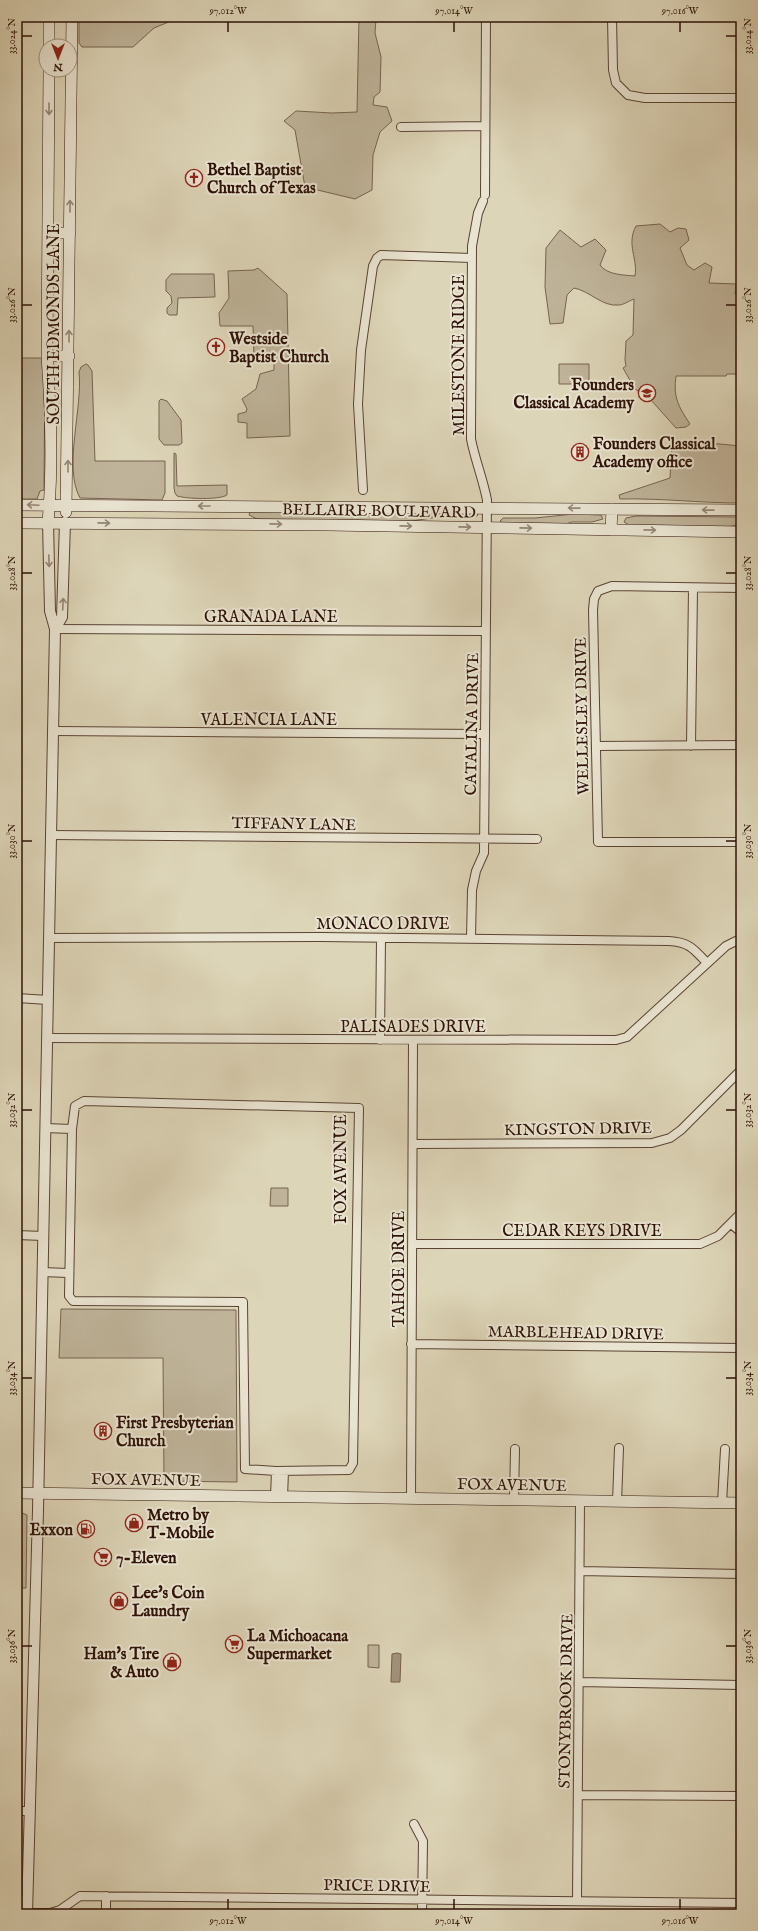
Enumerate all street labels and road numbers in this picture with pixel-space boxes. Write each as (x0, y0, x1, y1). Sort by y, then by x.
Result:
street label: SOUTH EDMONDS LANE (45, 223, 65, 425)
street label: MILESTONE RIDGE (450, 274, 470, 436)
street label: BELLAIRE BOULEVARD (282, 500, 476, 524)
street label: GRANADA LANE (204, 608, 338, 628)
street label: WELLESLEY DRIVE (572, 637, 594, 795)
street label: CATALINA DRIVE (462, 652, 484, 796)
street label: VALENCIA LANE (200, 711, 337, 731)
street label: TIFFANY LANE (232, 814, 356, 836)
street label: MONACO DRIVE (316, 915, 450, 935)
street label: PALISADES DRIVE (340, 1018, 486, 1038)
street label: FOX AVENUE (332, 1114, 352, 1224)
street label: KINGSTON DRIVE (504, 1119, 652, 1141)
street label: TAHOE DRIVE (390, 1211, 410, 1327)
street label: CEDAR KEYS DRIVE (502, 1222, 662, 1242)
street label: MARBLEHEAD DRIVE (488, 1322, 664, 1346)
street label: FOX AVENUE (91, 1470, 201, 1492)
street label: FOX AVENUE (457, 1475, 567, 1497)
street label: STONYBROOK DRIVE (555, 1613, 579, 1789)
street label: PRICE DRIVE (323, 1876, 431, 1898)

